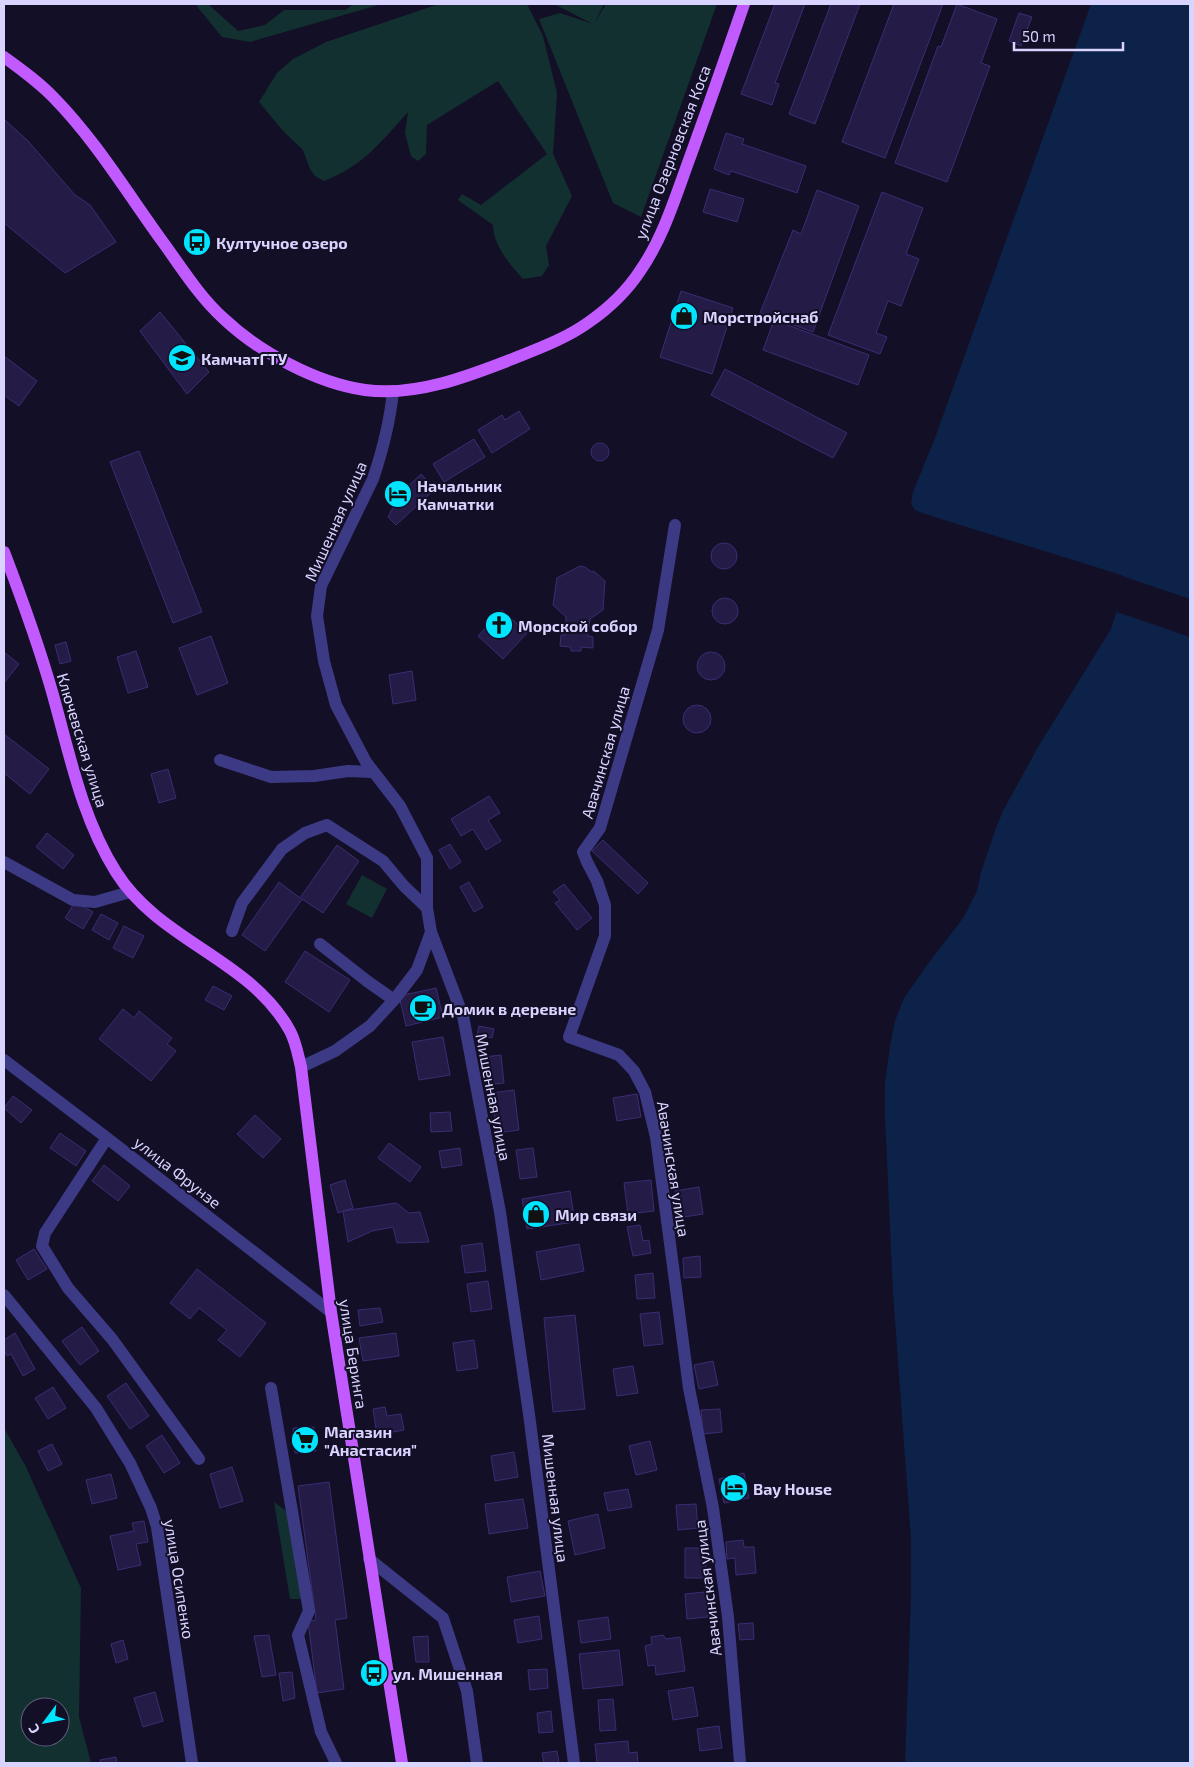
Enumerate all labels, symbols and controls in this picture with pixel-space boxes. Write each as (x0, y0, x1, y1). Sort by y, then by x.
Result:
scale bar (1014, 20, 1123, 52)
text: 50 m (1022, 27, 1056, 45)
street label: улица Озерновская Коса (630, 62, 715, 242)
bus stop icon: Култучное озеро (182, 227, 212, 257)
place label: Култучное озеро (216, 233, 348, 252)
shop icon: Морстройснаб (669, 301, 699, 331)
place label: Морстройснаб (703, 307, 819, 326)
school or university icon: КамчатГТУ (167, 343, 197, 373)
place label: КамчатГТУ (201, 349, 288, 368)
street label: Мишенная улица (300, 458, 371, 584)
place label: Начальник Камчатки (417, 476, 502, 513)
hotel icon: Начальник Камчатки (383, 479, 413, 509)
church icon: Морской собор (484, 610, 514, 640)
place label: Морской собор (518, 616, 638, 635)
street label: Ключевская улица (53, 670, 112, 810)
street label: Авачинская улица (577, 683, 634, 821)
cafe icon: Домик в деревне (408, 993, 438, 1023)
place label: Домик в деревне (442, 999, 576, 1018)
street label: Мишенная улица (471, 1032, 516, 1163)
street label: Авачинская улица (653, 1100, 694, 1238)
street label: улица Фрунзе (130, 1132, 225, 1213)
shop icon: Мир связи (521, 1199, 551, 1229)
place label: Мир связи (555, 1205, 637, 1224)
street label: улица Беринга (335, 1298, 372, 1410)
place label: Магазин "Анастасия" (324, 1422, 417, 1459)
supermarket icon: Магазин "Анастасия" (290, 1425, 320, 1455)
street label: Мишенная улица (538, 1433, 573, 1563)
hotel icon: Bay House (719, 1473, 749, 1503)
place label: Bay House (753, 1479, 832, 1499)
street label: улица Осипенко (160, 1518, 199, 1640)
street label: Авачинская улица (689, 1519, 726, 1657)
bus stop icon: ул. Мишенная (359, 1658, 389, 1688)
place label: ул. Мишенная (393, 1664, 503, 1683)
north arrow (20, 1697, 70, 1747)
text: С (24, 1721, 43, 1737)

